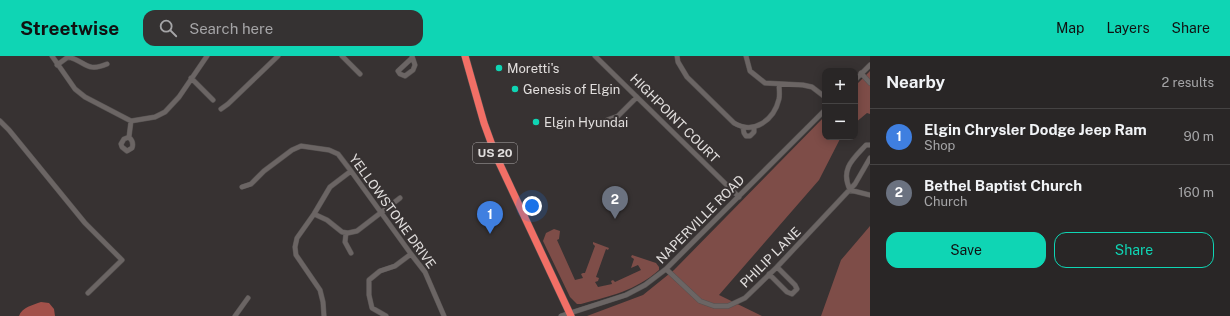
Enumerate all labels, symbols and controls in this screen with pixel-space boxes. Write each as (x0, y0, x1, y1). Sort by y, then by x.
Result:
search box (143, 10, 423, 46)
text: Streetwise (20, 17, 119, 39)
icon: search (157, 17, 179, 39)
text: Search here (189, 20, 273, 37)
text: Map (1056, 20, 1084, 36)
text: Layers (1106, 20, 1150, 36)
text: Share (1172, 20, 1210, 36)
place label: Moretti's (507, 61, 559, 76)
marker: Moretti's (494, 63, 504, 73)
map controls (822, 68, 858, 140)
button: + (822, 68, 858, 104)
street label: HIGHPOINT COURT (627, 71, 722, 166)
text: Nearby (886, 72, 945, 92)
text: 2 results (1162, 75, 1214, 90)
place label: Genesis of Elgin (523, 82, 620, 97)
marker: Genesis of Elgin (510, 84, 520, 94)
button: − (822, 104, 858, 140)
place label: Elgin Hyundai (544, 115, 628, 130)
marker: Elgin Hyundai (531, 117, 541, 127)
text: Elgin Chrysler Dodge Jeep Ram (924, 121, 1147, 138)
text: 1 (896, 129, 902, 144)
text: 90 m (1184, 129, 1214, 144)
text: Shop (924, 138, 955, 153)
road number: US 20 (473, 143, 517, 163)
street label: YELLOWSTONE DRIVE (346, 151, 439, 271)
street label: NAPERVILLE ROAD (653, 172, 748, 267)
text: Bethel Baptist Church (924, 177, 1082, 194)
text: 2 (895, 185, 903, 200)
text: 160 m (1178, 185, 1214, 200)
pin: 2 (602, 186, 628, 219)
text: Church (924, 194, 968, 209)
your location (522, 196, 542, 216)
pin: 1 (477, 201, 503, 234)
street label: PHILIP LANE (737, 224, 804, 291)
button: Save (886, 232, 1046, 268)
button: Share (1054, 232, 1214, 268)

